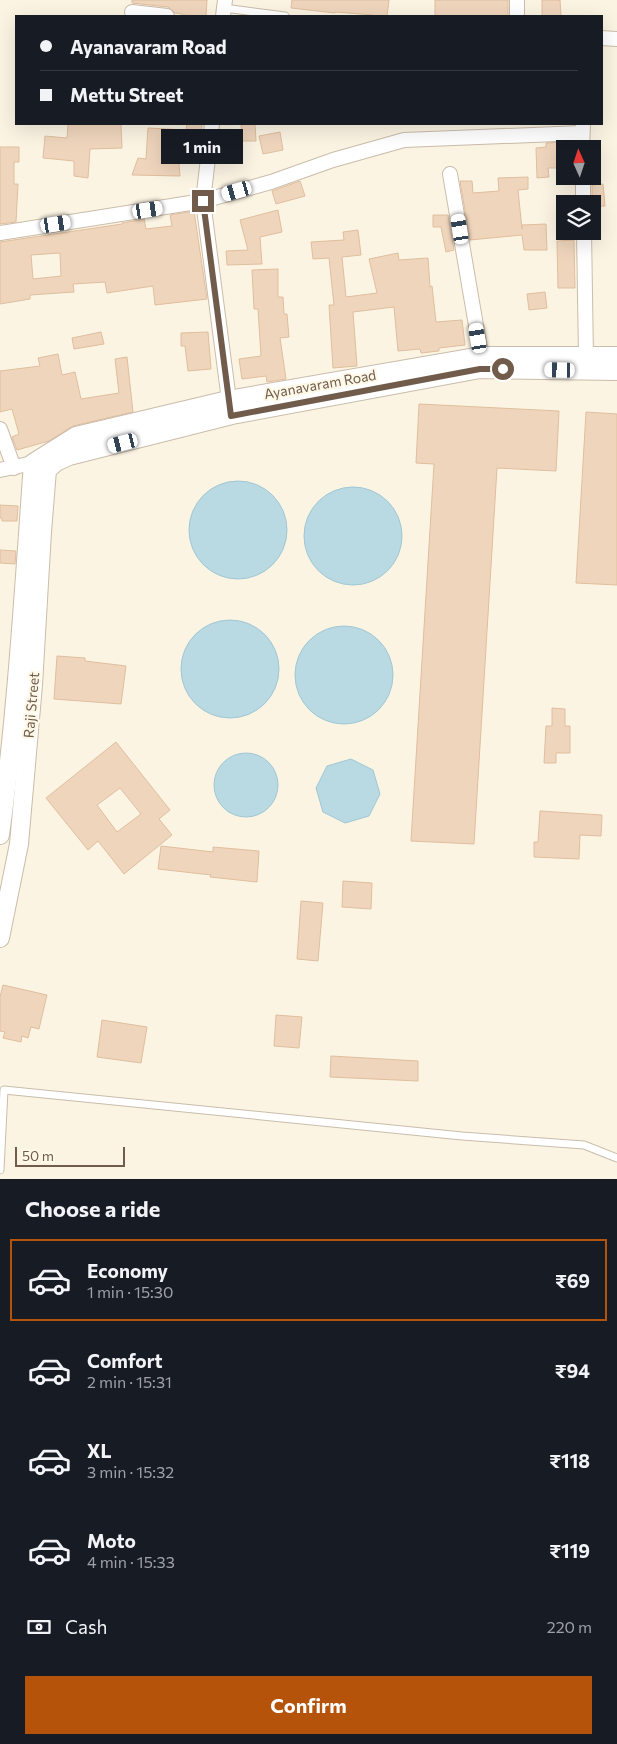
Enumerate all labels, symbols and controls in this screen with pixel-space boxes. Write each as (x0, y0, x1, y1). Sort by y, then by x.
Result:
text: Ayanavaram Road (70, 35, 227, 58)
text: Mettu Street (70, 83, 183, 106)
callout: 1 min (162, 128, 244, 164)
text: 1 min (183, 137, 221, 156)
north arrow (556, 140, 601, 185)
map controls (556, 140, 601, 240)
car (220, 180, 253, 202)
route end (192, 190, 214, 212)
button: layers (556, 195, 601, 240)
car (132, 200, 163, 220)
car (450, 213, 469, 245)
car (40, 214, 71, 234)
car (468, 322, 487, 354)
route start (492, 358, 514, 380)
car (544, 362, 575, 378)
street label: Ayanavaram Road (263, 366, 377, 402)
car (106, 432, 139, 454)
street label: Raji Street (20, 671, 42, 739)
scale bar (15, 1144, 125, 1167)
text: 50 m (22, 1147, 54, 1164)
text: Choose a ride (25, 1195, 160, 1222)
icon: car (27, 1258, 72, 1303)
text: Economy (87, 1259, 168, 1282)
text: ₹69 (555, 1269, 590, 1292)
text: 1 min · 15:30 (87, 1282, 173, 1301)
icon: car (27, 1348, 72, 1393)
text: Comfort (87, 1349, 163, 1372)
text: ₹94 (555, 1359, 590, 1382)
text: 2 min · 15:31 (87, 1372, 172, 1391)
icon: car (27, 1438, 72, 1483)
text: XL (87, 1439, 112, 1462)
text: ₹118 (549, 1449, 590, 1472)
text: 3 min · 15:32 (87, 1462, 174, 1481)
icon: car (27, 1528, 72, 1573)
text: Moto (87, 1529, 136, 1552)
text: ₹119 (549, 1539, 590, 1562)
text: 4 min · 15:33 (87, 1552, 175, 1571)
icon: cash (25, 1613, 53, 1641)
text: Cash (65, 1615, 107, 1638)
text: 220 m (547, 1617, 592, 1636)
button: Confirm (25, 1676, 592, 1734)

